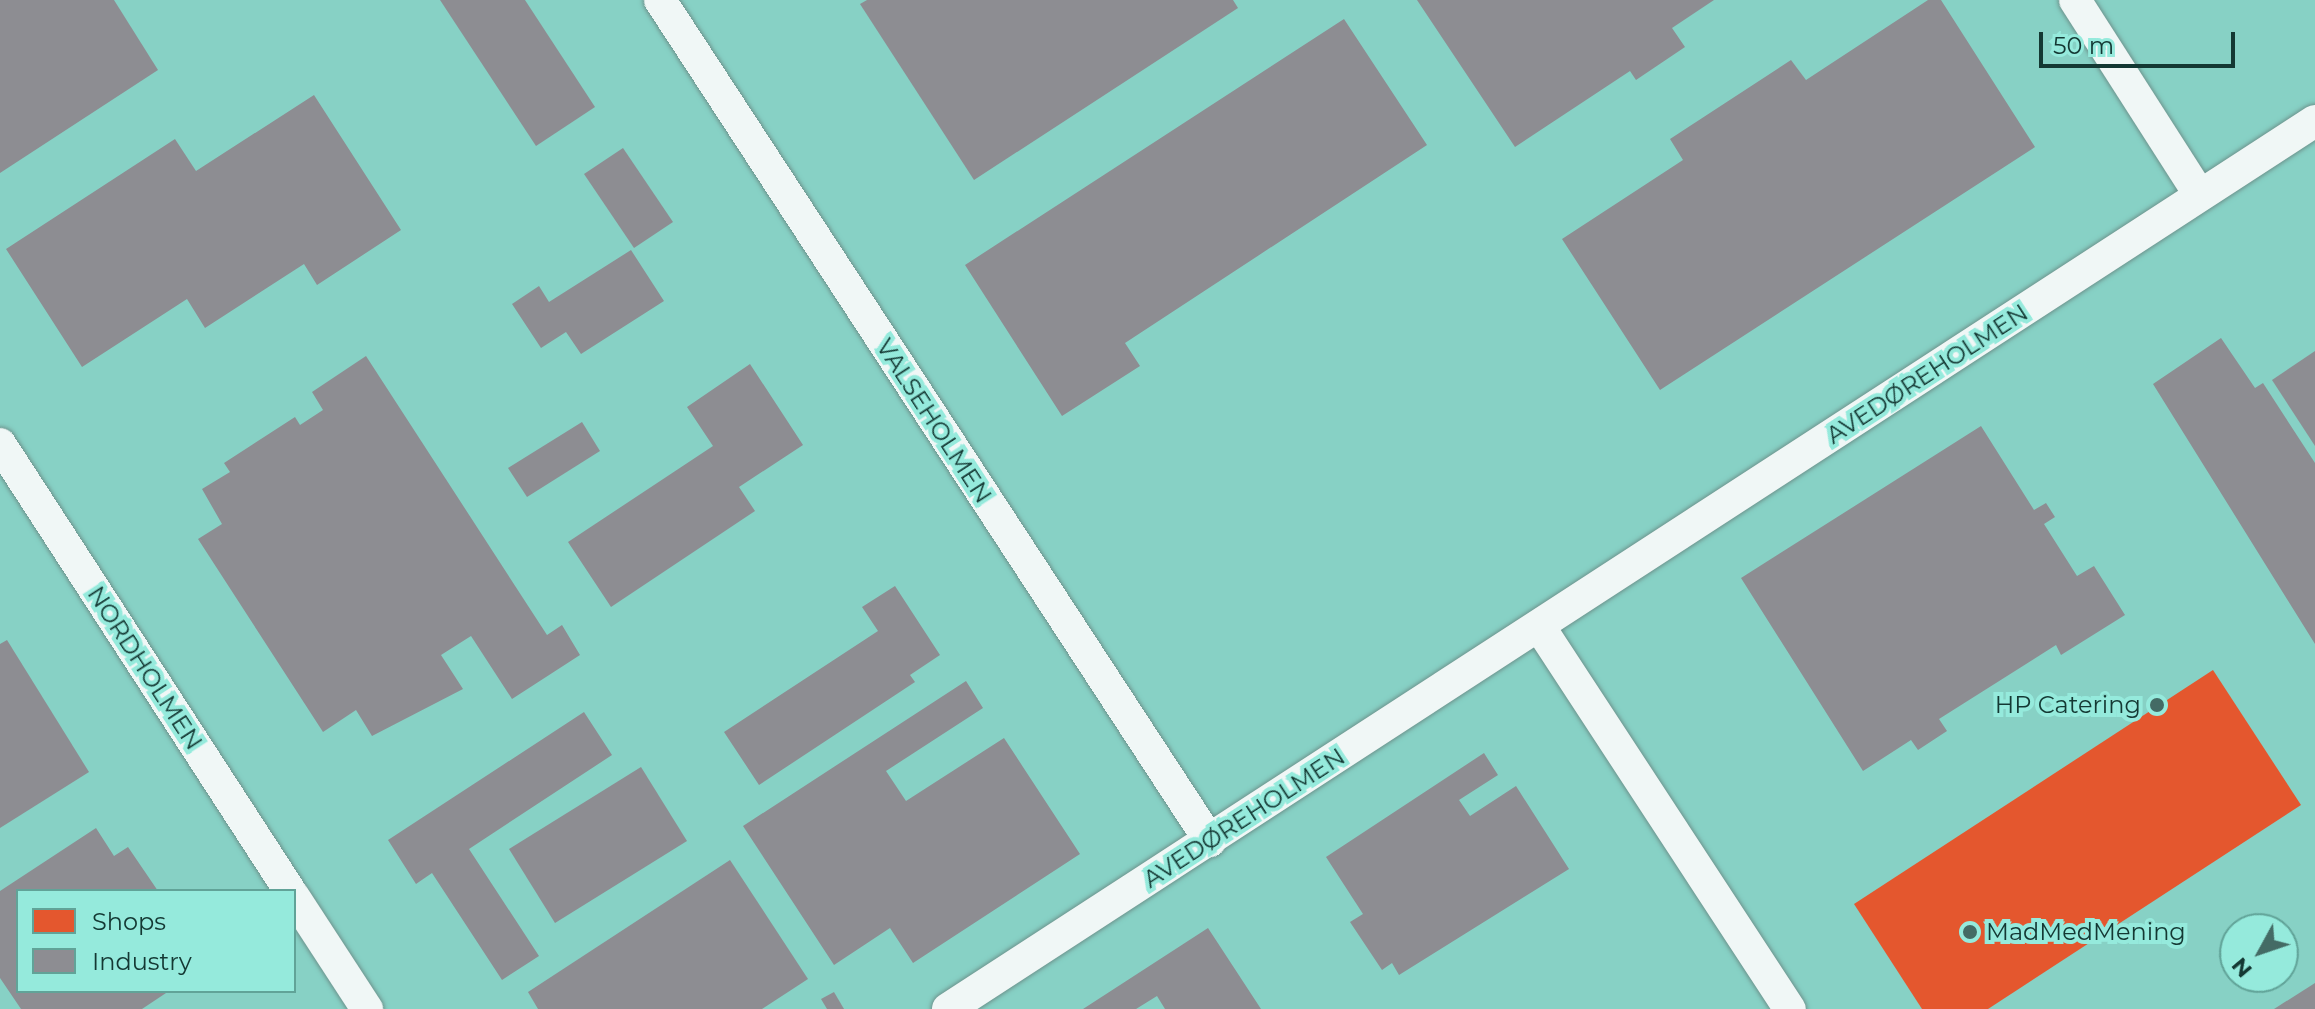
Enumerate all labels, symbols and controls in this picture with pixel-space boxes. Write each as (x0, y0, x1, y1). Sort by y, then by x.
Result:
scale bar (2043, 16, 2239, 66)
text: 50 m (2053, 31, 2114, 60)
street label: AVEDØREHOLMEN (1821, 298, 2033, 450)
street label: VALSEHOLMEN (870, 333, 998, 509)
street label: NORDHOLMEN (81, 581, 209, 755)
place label: HP Catering (1995, 691, 2141, 719)
marker: HP Catering (2148, 696, 2166, 714)
street label: AVEDØREHOLMEN (1138, 742, 1350, 894)
legend (16, 889, 296, 993)
text: Shops (92, 907, 166, 936)
north arrow (2219, 913, 2299, 993)
place label: MadMedMening (1986, 918, 2186, 946)
marker: MadMedMening (1961, 923, 1979, 941)
text: Industry (92, 947, 192, 976)
text: N (2226, 952, 2258, 983)

